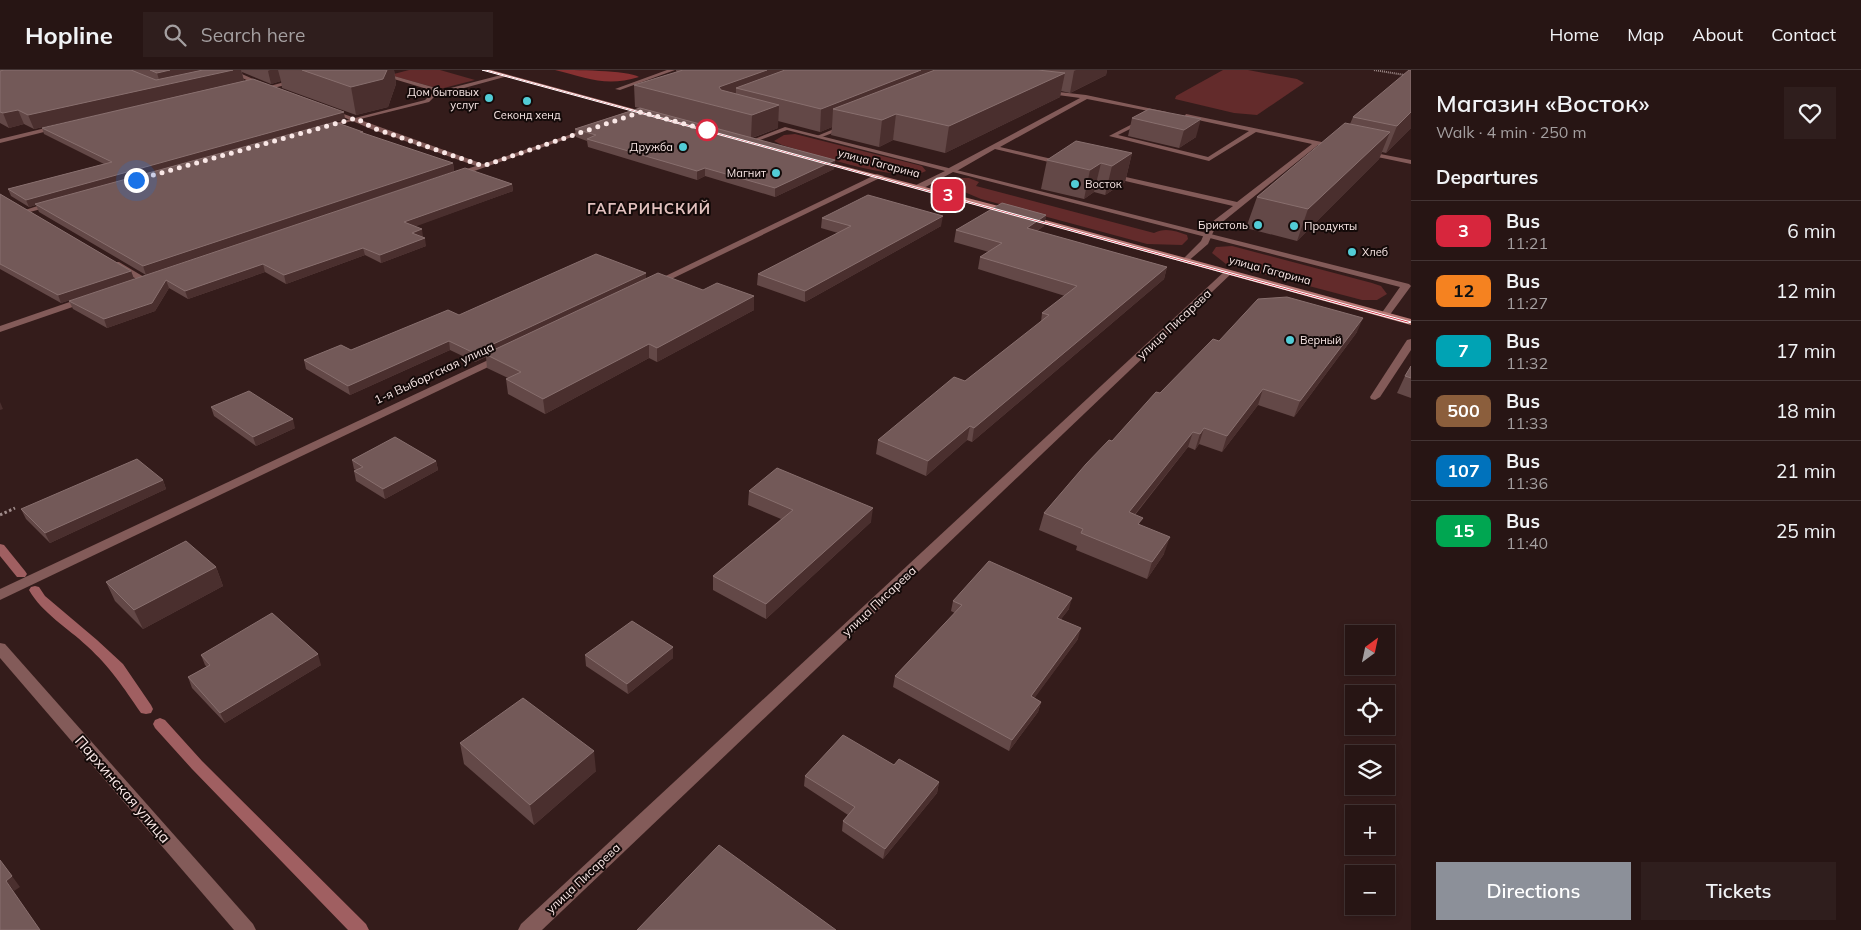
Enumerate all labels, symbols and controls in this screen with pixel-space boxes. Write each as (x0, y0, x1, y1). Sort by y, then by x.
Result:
search box (143, 12, 493, 57)
text: Hopline (25, 20, 113, 50)
icon: search (161, 21, 189, 49)
text: Search here (201, 23, 305, 47)
text: Home (1549, 23, 1599, 46)
text: Map (1627, 23, 1664, 46)
text: About (1692, 23, 1743, 46)
text: Contact (1771, 23, 1836, 46)
place label: Дом бытовых услуг (407, 85, 479, 112)
button: heart (1784, 87, 1836, 139)
text: Магазин «Восток» (1436, 88, 1649, 118)
marker: Дом бытовых услуг (483, 92, 495, 104)
marker: Секонд хенд (521, 95, 533, 107)
place label: Секонд хенд (493, 108, 561, 122)
unlabelled marker (696, 119, 718, 141)
text: Walk · 4 min · 250 m (1436, 122, 1587, 142)
place label: Дружба (630, 140, 673, 154)
marker: Дружба (677, 141, 689, 153)
street label: улица Гагарина (836, 145, 922, 181)
text: Departures (1436, 165, 1538, 189)
place label: Магнит (727, 166, 766, 180)
marker: Магнит (770, 167, 782, 179)
your location (124, 168, 149, 193)
place label: Восток (1085, 177, 1122, 191)
marker: Восток (1069, 178, 1081, 190)
line badge: 3 (932, 179, 964, 211)
text: 3 (943, 183, 953, 206)
district label: ГАГАРИНСКИЙ (587, 199, 711, 218)
text: Bus (1506, 209, 1540, 233)
place label: Бристоль (1198, 218, 1248, 232)
marker: Бристоль (1252, 219, 1264, 231)
place label: Продукты (1304, 219, 1357, 233)
text: 3 (1458, 219, 1469, 242)
text: 6 min (1787, 219, 1836, 243)
marker: Продукты (1288, 220, 1300, 232)
text: 11:21 (1506, 233, 1548, 253)
place label: Хлеб (1362, 245, 1388, 259)
marker: Хлеб (1346, 246, 1358, 258)
street label: улица Гагарина (1227, 252, 1313, 288)
text: Bus (1506, 269, 1540, 293)
text: 12 (1453, 279, 1474, 302)
text: 12 min (1776, 279, 1836, 303)
street label: улица Писарева (1134, 286, 1214, 362)
text: 11:27 (1506, 293, 1548, 313)
text: Bus (1506, 329, 1540, 353)
place label: Верный (1300, 333, 1342, 347)
marker: Верный (1284, 334, 1296, 346)
street label: 1-я Выборгская улица (372, 339, 496, 407)
text: 7 (1458, 339, 1469, 362)
text: 17 min (1776, 339, 1836, 363)
text: 11:32 (1506, 353, 1548, 373)
text: Bus (1506, 389, 1540, 413)
text: 500 (1447, 399, 1480, 422)
text: 18 min (1776, 399, 1836, 423)
text: 11:33 (1506, 413, 1548, 433)
text: Bus (1506, 449, 1540, 473)
text: 107 (1447, 459, 1480, 482)
text: 21 min (1776, 459, 1836, 483)
text: 11:36 (1506, 473, 1548, 493)
text: Bus (1506, 509, 1540, 533)
text: 15 (1453, 519, 1474, 542)
text: 25 min (1776, 519, 1836, 543)
text: 11:40 (1506, 533, 1548, 553)
street label: улица Писарева (839, 563, 919, 639)
north arrow (1345, 625, 1395, 675)
map controls (1345, 625, 1395, 915)
button: locate (1345, 685, 1395, 735)
street label: Пархинская улица (71, 731, 175, 847)
button: layers (1345, 745, 1395, 795)
button: + (1345, 805, 1395, 855)
street label: улица Писарева (543, 840, 623, 916)
button: Directions (1436, 862, 1631, 920)
button: Tickets (1641, 862, 1836, 920)
button: − (1345, 865, 1395, 915)

